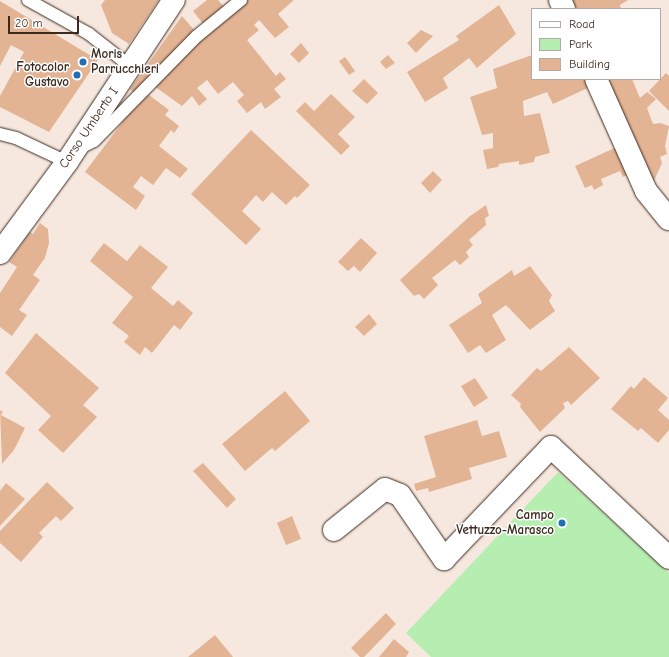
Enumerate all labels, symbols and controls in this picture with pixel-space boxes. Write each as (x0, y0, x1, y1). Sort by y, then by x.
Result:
scale bar (10, 8, 81, 34)
legend (531, 8, 661, 80)
text: 20 m (15, 16, 43, 30)
text: Road (569, 17, 595, 31)
text: Park (569, 37, 592, 51)
place label: Moris Parrucchieri (91, 47, 159, 78)
marker: Moris Parrucchieri (78, 57, 88, 67)
text: Building (569, 57, 610, 71)
place label: Fotocolor Gustavo (16, 60, 69, 91)
marker: Fotocolor Gustavo (72, 70, 82, 80)
street label: Corso Umberto I (56, 84, 122, 172)
place label: Campo Vettuzzo-Marasco (456, 508, 554, 539)
marker: Campo Vettuzzo-Marasco (557, 518, 567, 528)

